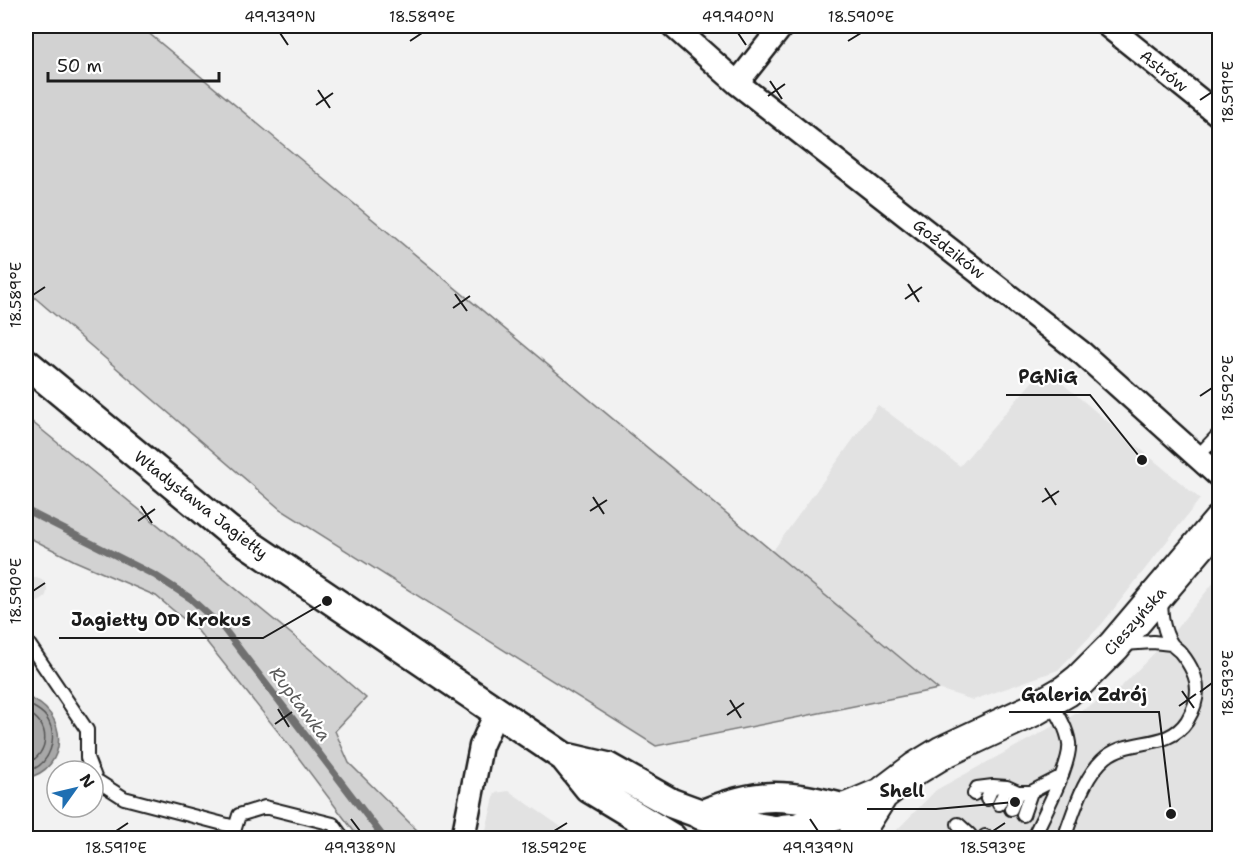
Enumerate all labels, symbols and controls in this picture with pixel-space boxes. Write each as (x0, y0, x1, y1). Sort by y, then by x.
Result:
text: 49.939°N (244, 7, 316, 27)
text: 18.589°E (389, 7, 455, 27)
text: 49.940°N (702, 7, 774, 27)
text: 18.590°E (828, 7, 894, 27)
scale bar (48, 45, 219, 83)
street label: Astrów (1136, 45, 1192, 97)
text: 50 m (57, 54, 102, 78)
text: 18.591°E (1218, 61, 1238, 123)
street label: Goździków (909, 214, 989, 284)
text: 18.589°E (6, 262, 26, 328)
text: 18.592°E (1218, 355, 1238, 421)
callout: PGNiG (1006, 359, 1090, 395)
text: PGNiG (1018, 365, 1078, 389)
street label: Władysława Jagiełły (130, 446, 272, 564)
text: 18.590°E (6, 558, 26, 624)
street label: Cieszyńska (1099, 582, 1171, 660)
callout: Jagiełły OD Krokus (59, 602, 263, 638)
text: Jagiełły OD Krokus (71, 608, 251, 632)
text: 18.593°E (1218, 650, 1238, 716)
water label: Ruptawka (264, 662, 336, 746)
callout: Galeria Zdrój (1009, 676, 1159, 712)
text: Galeria Zdrój (1021, 683, 1147, 707)
north arrow (45, 759, 105, 819)
text: N (75, 770, 99, 792)
callout: Shell (867, 773, 936, 809)
text: Shell (879, 779, 925, 803)
text: 18.591°E (85, 838, 147, 858)
text: 49.938°N (324, 838, 396, 858)
text: 18.592°E (521, 838, 587, 858)
text: 49.939°N (782, 838, 854, 858)
text: 18.593°E (960, 838, 1026, 858)

